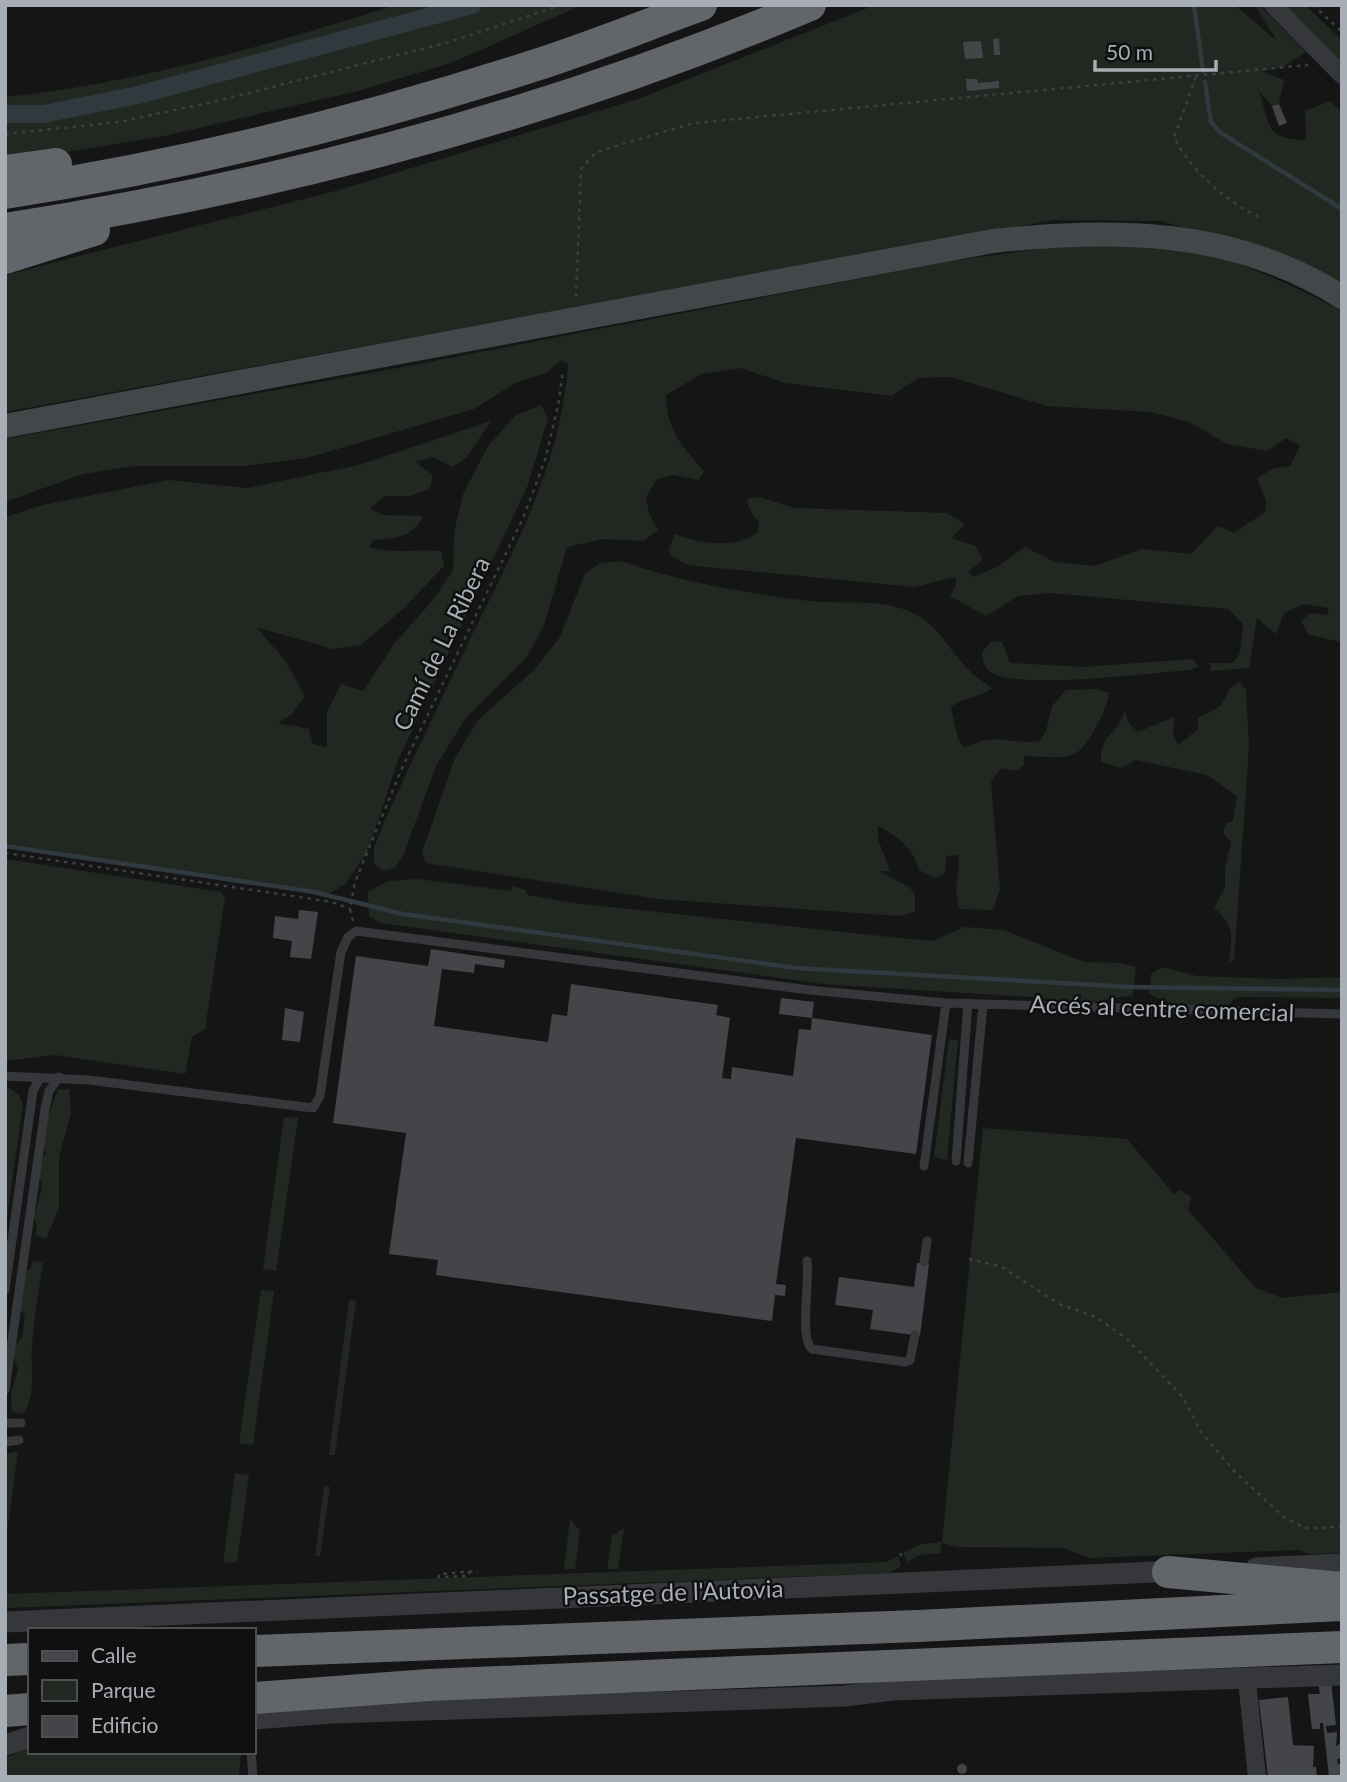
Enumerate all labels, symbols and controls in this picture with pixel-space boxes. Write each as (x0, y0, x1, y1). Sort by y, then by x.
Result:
scale bar (1095, 28, 1216, 72)
text: 50 m (1106, 39, 1153, 64)
street label: Camí de La Ribera (386, 552, 495, 735)
street label: Accés al centre comercial (1029, 988, 1295, 1027)
street label: Passatge de l'Autovia (562, 1573, 784, 1610)
legend (28, 1628, 256, 1754)
text: Calle (91, 1642, 136, 1667)
text: Parque (91, 1677, 156, 1702)
text: Edificio (91, 1712, 159, 1737)

